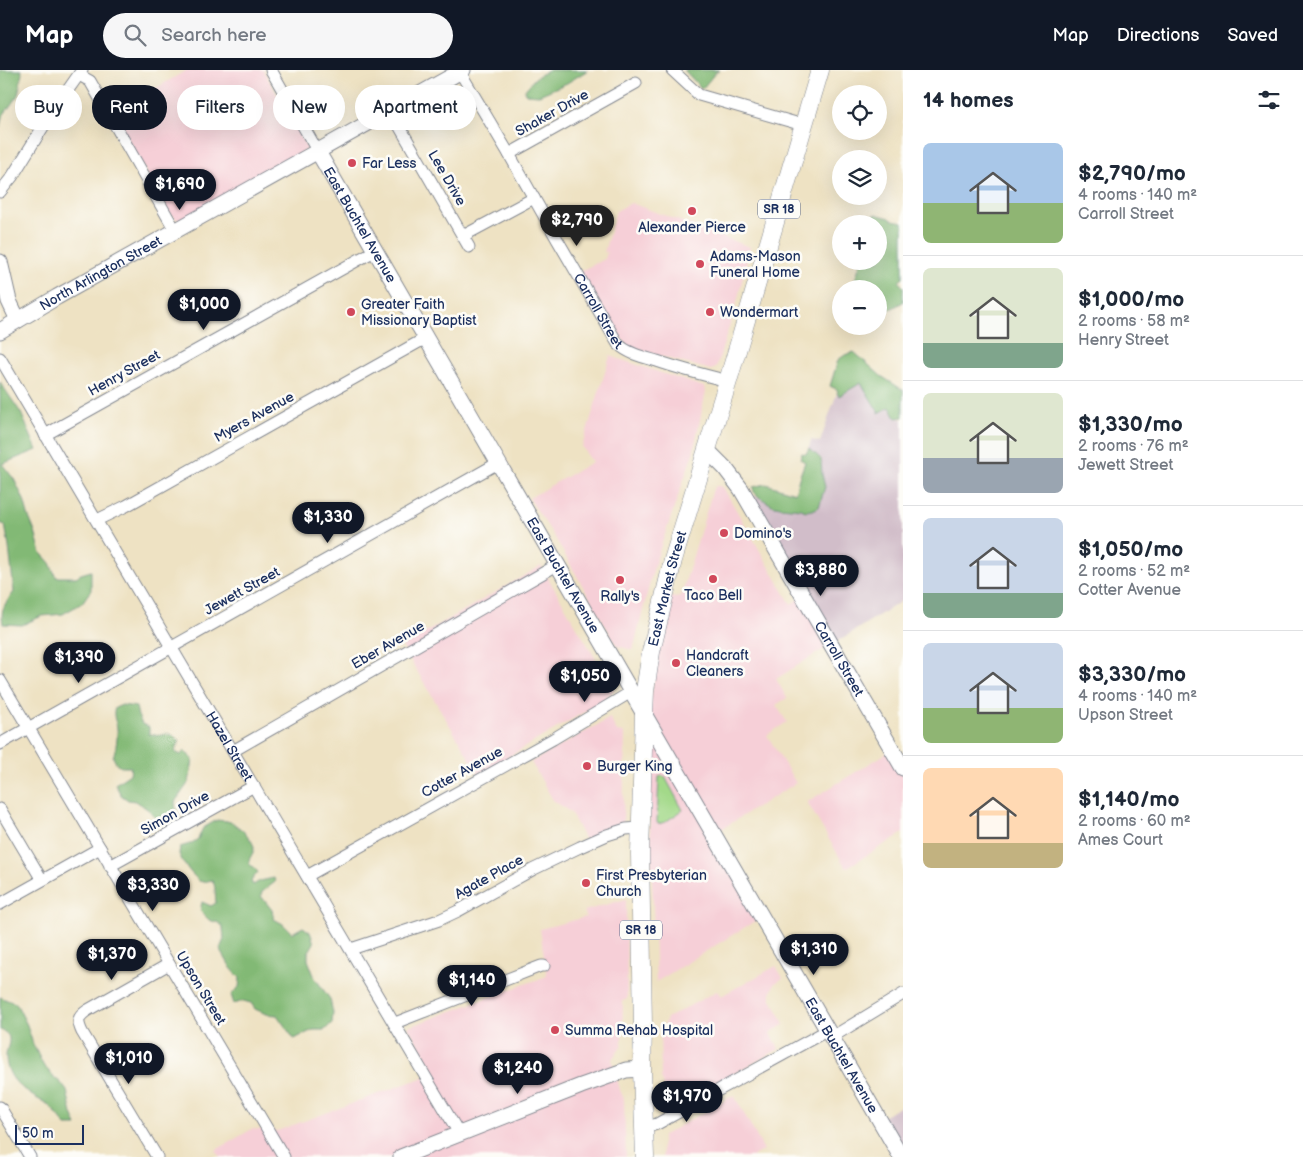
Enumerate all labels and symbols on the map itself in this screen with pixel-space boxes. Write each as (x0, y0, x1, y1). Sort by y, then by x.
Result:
street label: Shaker Drive (513, 86, 591, 140)
street label: Lee Drive (424, 147, 470, 209)
place label: Far Less (362, 155, 417, 172)
marker: Far Less (346, 157, 358, 169)
street label: East Buchtel Avenue (320, 164, 400, 286)
pin: $1,690 (139, 168, 221, 211)
road number: SR 18 (758, 200, 800, 218)
pin: $2,790 (536, 204, 618, 247)
marker: Alexander Pierce (686, 205, 698, 217)
place label: Alexander Pierce (638, 219, 746, 236)
street label: North Arlington Street (36, 232, 165, 314)
place label: Adams-Mason Funeral Home (710, 248, 801, 281)
marker: Adams-Mason Funeral Home (694, 258, 706, 270)
street label: Carroll Street (570, 270, 627, 353)
pin: $1,000 (163, 288, 245, 331)
place label: Greater Faith Missionary Baptist (361, 296, 477, 329)
place label: Wondermart (720, 304, 799, 321)
marker: Greater Faith Missionary Baptist (345, 306, 357, 318)
marker: Wondermart (704, 306, 716, 318)
street label: Henry Street (85, 346, 164, 400)
street label: Myers Avenue (211, 388, 297, 446)
pin: $1,330 (287, 502, 369, 544)
street label: East Buchtel Avenue (523, 514, 604, 636)
place label: Domino's (734, 525, 792, 542)
marker: Domino's (718, 527, 730, 539)
street label: East Market Street (644, 528, 690, 648)
pin: $3,880 (780, 554, 862, 597)
street label: Jewett Street (201, 563, 283, 619)
marker: Taco Bell (707, 573, 719, 585)
marker: Rally's (614, 574, 626, 586)
place label: Taco Bell (684, 587, 742, 604)
place label: Rally's (600, 588, 640, 605)
street label: Eber Avenue (349, 617, 427, 673)
street label: Carroll Street (811, 618, 868, 700)
pin: $1,390 (38, 642, 120, 684)
place label: Handcraft Cleaners (686, 647, 750, 680)
marker: Handcraft Cleaners (670, 657, 682, 669)
pin: $1,050 (544, 660, 626, 703)
street label: Hazel Street (203, 708, 257, 785)
street label: Cotter Avenue (419, 743, 505, 801)
place label: Burger King (597, 758, 673, 775)
marker: Burger King (581, 760, 593, 772)
street label: Simon Drive (138, 787, 212, 839)
street label: Agate Place (452, 851, 526, 903)
place label: First Presbyterian Church (596, 867, 707, 900)
pin: $3,330 (112, 870, 194, 912)
marker: First Presbyterian Church (580, 877, 592, 889)
road number: SR 18 (620, 920, 662, 940)
pin: $1,310 (773, 934, 855, 976)
pin: $1,370 (71, 938, 153, 981)
street label: Upson Street (172, 948, 230, 1029)
pin: $1,140 (431, 964, 513, 1007)
street label: East Buchtel Avenue (802, 994, 882, 1116)
place label: Summa Rehab Hospital (565, 1022, 713, 1039)
marker: Summa Rehab Hospital (549, 1024, 561, 1036)
pin: $1,010 (88, 1042, 170, 1085)
pin: $1,240 (477, 1052, 559, 1095)
pin: $1,970 (646, 1080, 728, 1123)
scale bar (15, 1122, 84, 1145)

